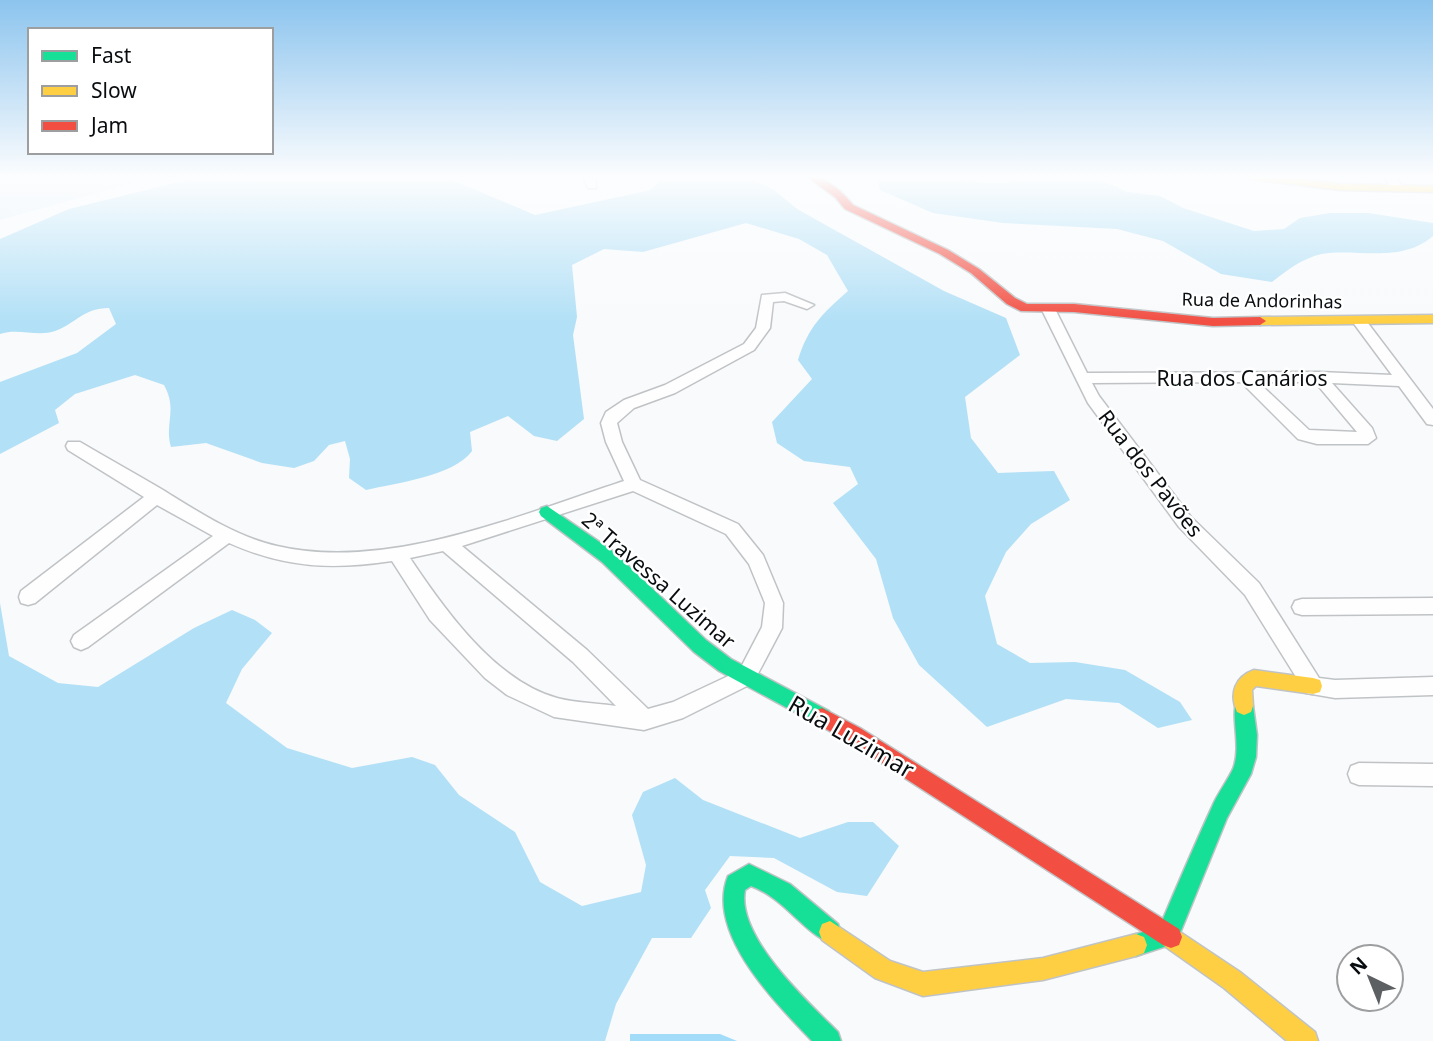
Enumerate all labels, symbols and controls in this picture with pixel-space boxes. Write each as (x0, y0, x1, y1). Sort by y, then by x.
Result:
legend (28, 28, 273, 154)
text: Fast (91, 41, 132, 69)
text: Slow (91, 76, 137, 104)
text: Jam (89, 111, 128, 139)
street label: Rua de Andorinhas (1181, 287, 1343, 313)
street label: Rua dos Canários (1156, 364, 1328, 392)
street label: Rua dos Pavões (1093, 404, 1209, 542)
street label: 2ª Travessa Luzimar (576, 506, 742, 655)
street label: Rua Luzimar (783, 687, 921, 785)
north arrow (1335, 943, 1405, 1013)
text: N (1344, 951, 1373, 980)

